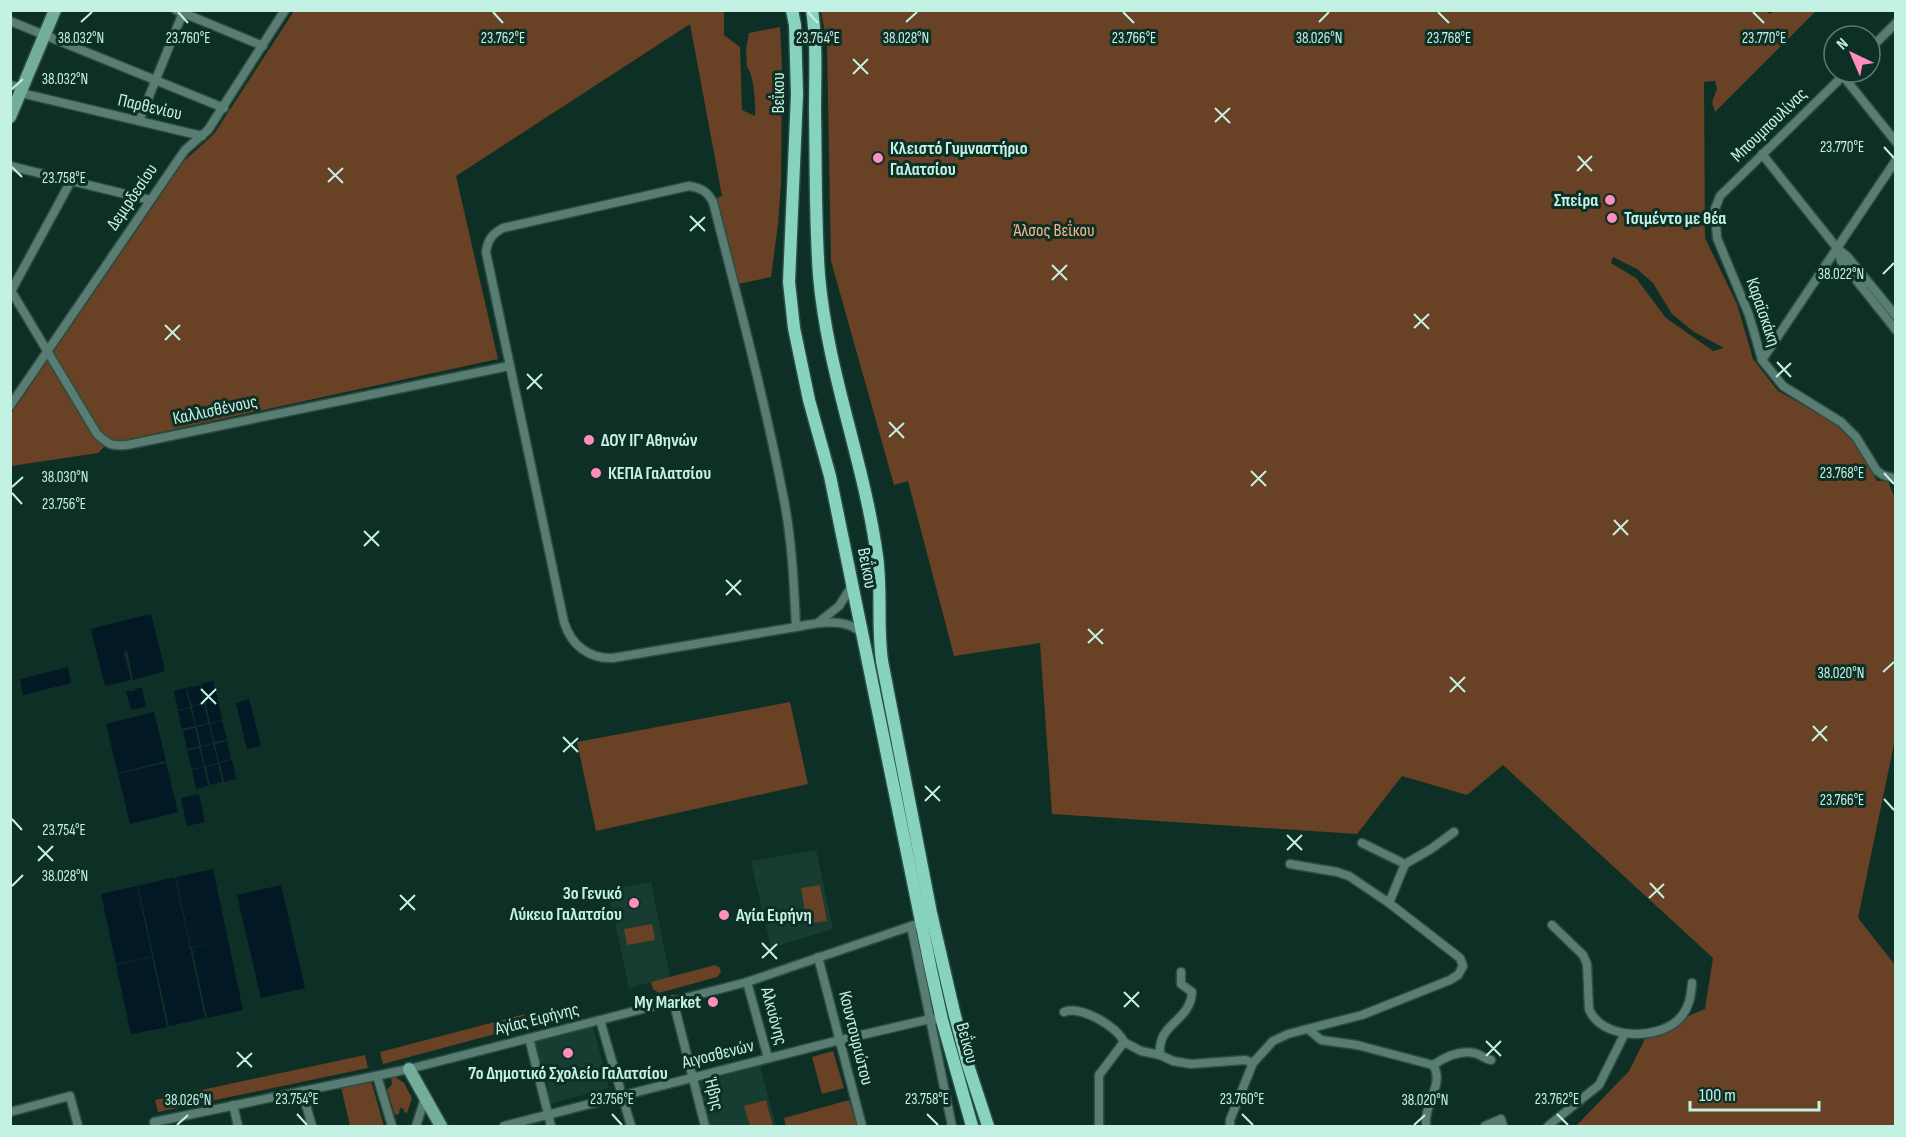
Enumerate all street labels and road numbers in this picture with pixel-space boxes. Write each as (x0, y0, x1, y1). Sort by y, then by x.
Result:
street label: Βεΐκου (768, 72, 789, 114)
street label: Μπουμπουλίνας (1727, 84, 1811, 166)
street label: Παρθενίου (116, 89, 184, 125)
street label: Δεμιρδεσίου (102, 160, 162, 234)
street label: Καραϊσκάκη (1742, 275, 1784, 349)
street label: Καλλισθένους (171, 391, 259, 429)
street label: Βεΐκου (853, 546, 881, 590)
street label: Αλκυόνης (756, 984, 792, 1047)
street label: Κουντουριώτου (834, 989, 878, 1087)
street label: Αγίας Ειρήνης (492, 998, 581, 1040)
street label: Βεΐκου (952, 1020, 982, 1066)
street label: Αιγοσθενών (679, 1035, 756, 1073)
street label: Ήβης (700, 1075, 728, 1113)

